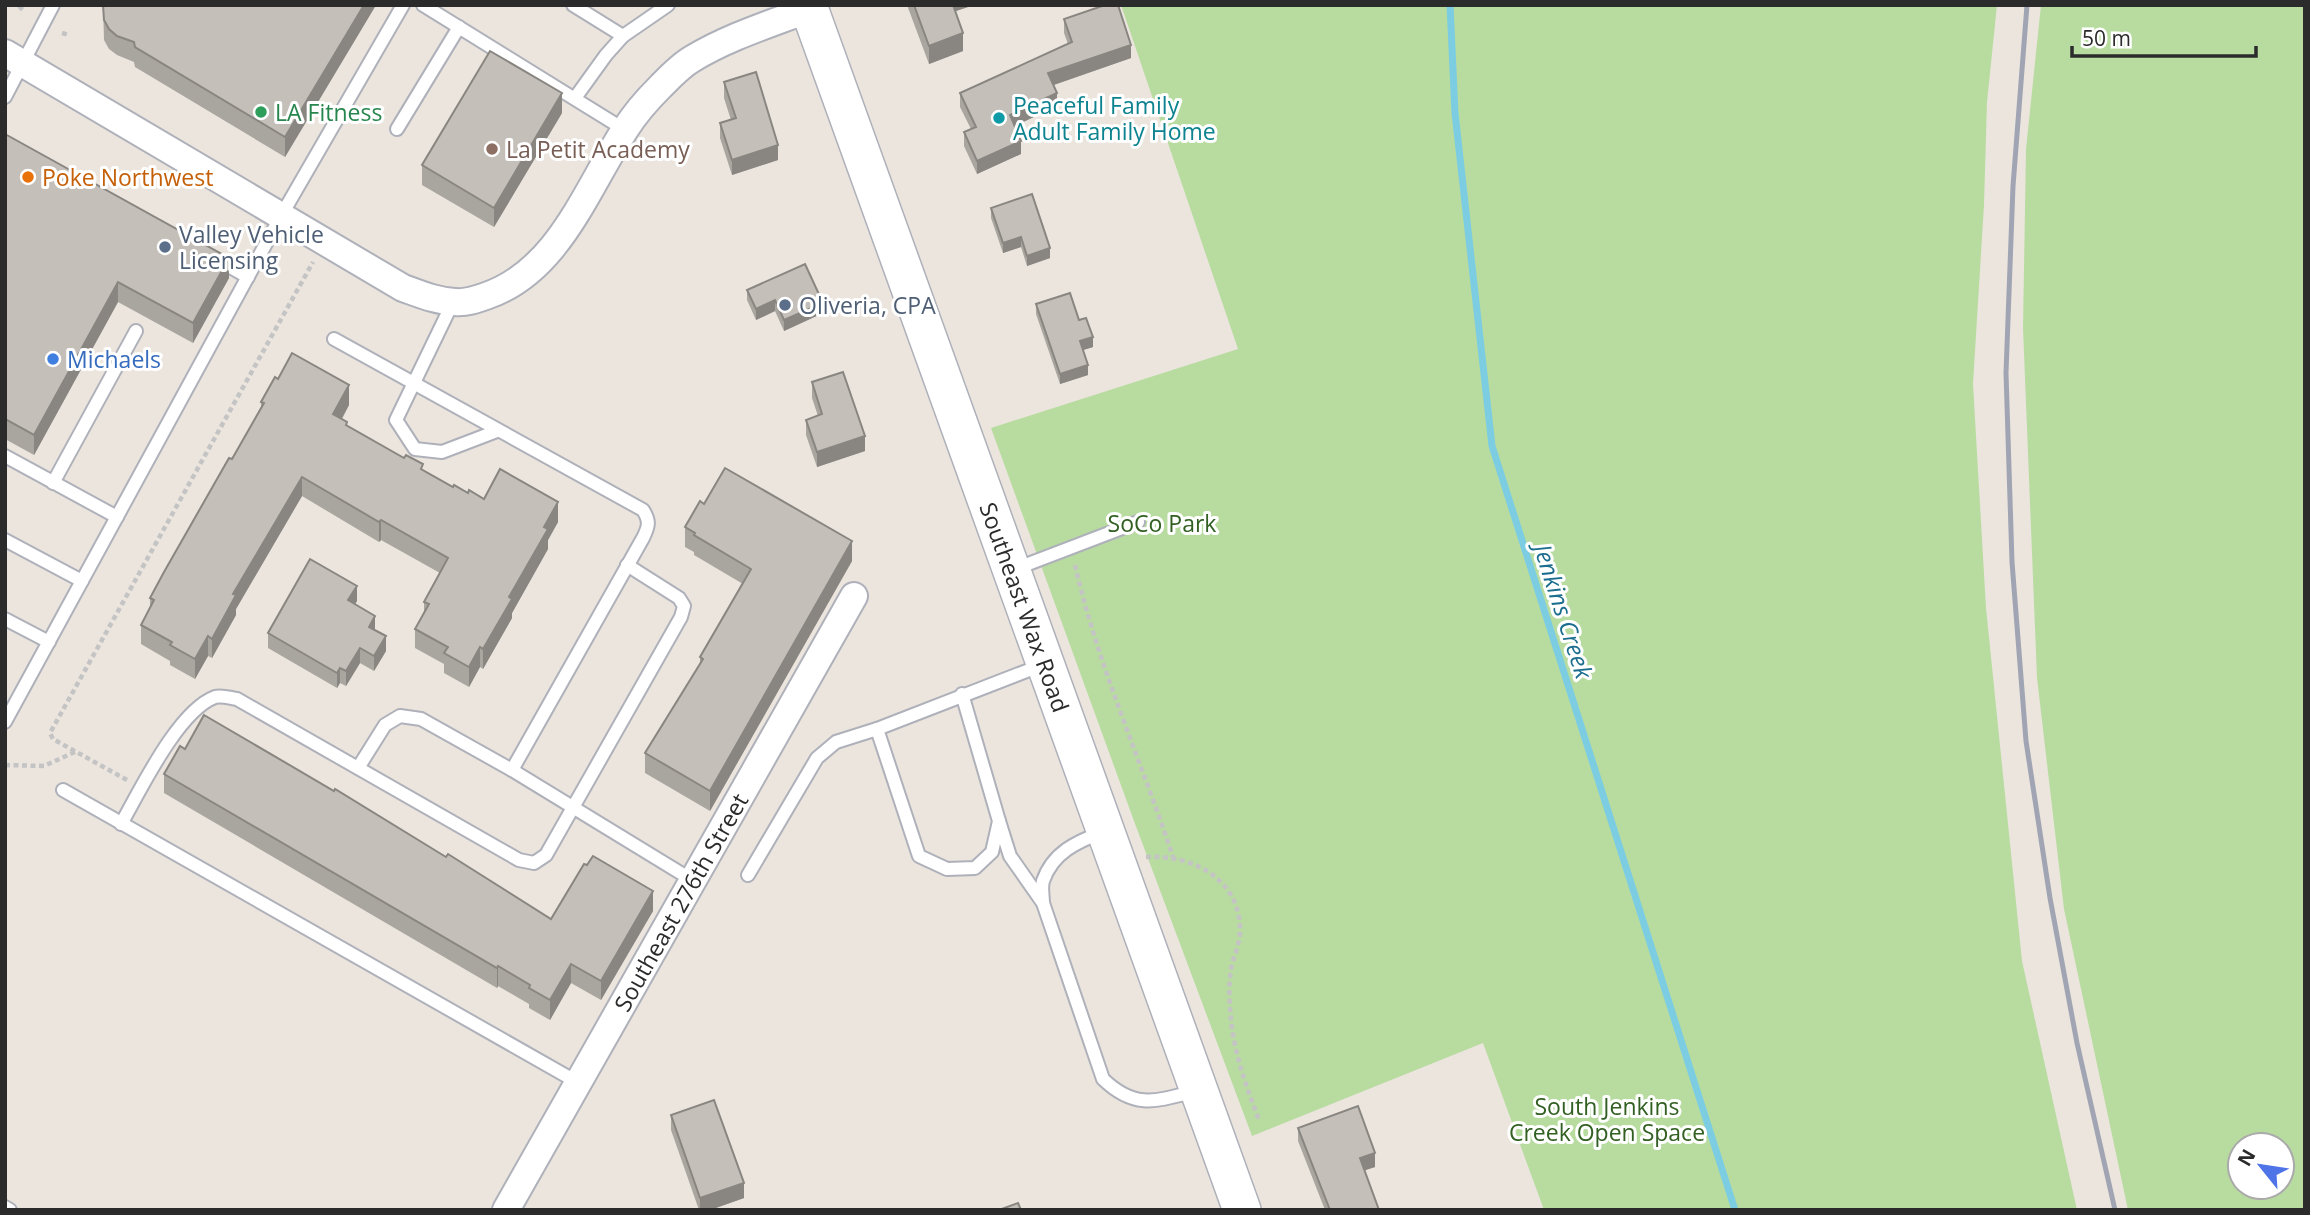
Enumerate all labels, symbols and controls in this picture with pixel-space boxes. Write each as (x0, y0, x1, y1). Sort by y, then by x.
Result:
scale bar (2072, 14, 2256, 58)
text: 50 m (2082, 24, 2131, 52)
place label: Peaceful Family Adult Family Home (1013, 89, 1216, 147)
place label: LA Fitness (275, 96, 382, 128)
marker: LA Fitness (253, 104, 269, 120)
marker: Peaceful Family Adult Family Home (991, 110, 1007, 126)
place label: La Petit Academy (506, 133, 690, 165)
marker: La Petit Academy (484, 141, 500, 157)
place label: Poke Northwest (42, 161, 213, 193)
marker: Poke Northwest (20, 169, 36, 185)
place label: Valley Vehicle Licensing (179, 218, 324, 276)
marker: Valley Vehicle Licensing (157, 239, 173, 255)
place label: Oliveria, CPA (799, 289, 936, 321)
marker: Oliveria, CPA (777, 297, 793, 313)
place label: Michaels (67, 343, 161, 375)
marker: Michaels (45, 351, 61, 367)
street label: Southeast Wax Road (972, 498, 1077, 716)
park label: SoCo Park (1108, 507, 1216, 539)
water label: Jenkins Creek (1525, 536, 1602, 684)
street label: Southeast 276th Street (606, 787, 755, 1017)
park label: South Jenkins Creek Open Space (1509, 1090, 1705, 1148)
north arrow (2226, 1131, 2296, 1201)
text: N (2231, 1144, 2261, 1171)

